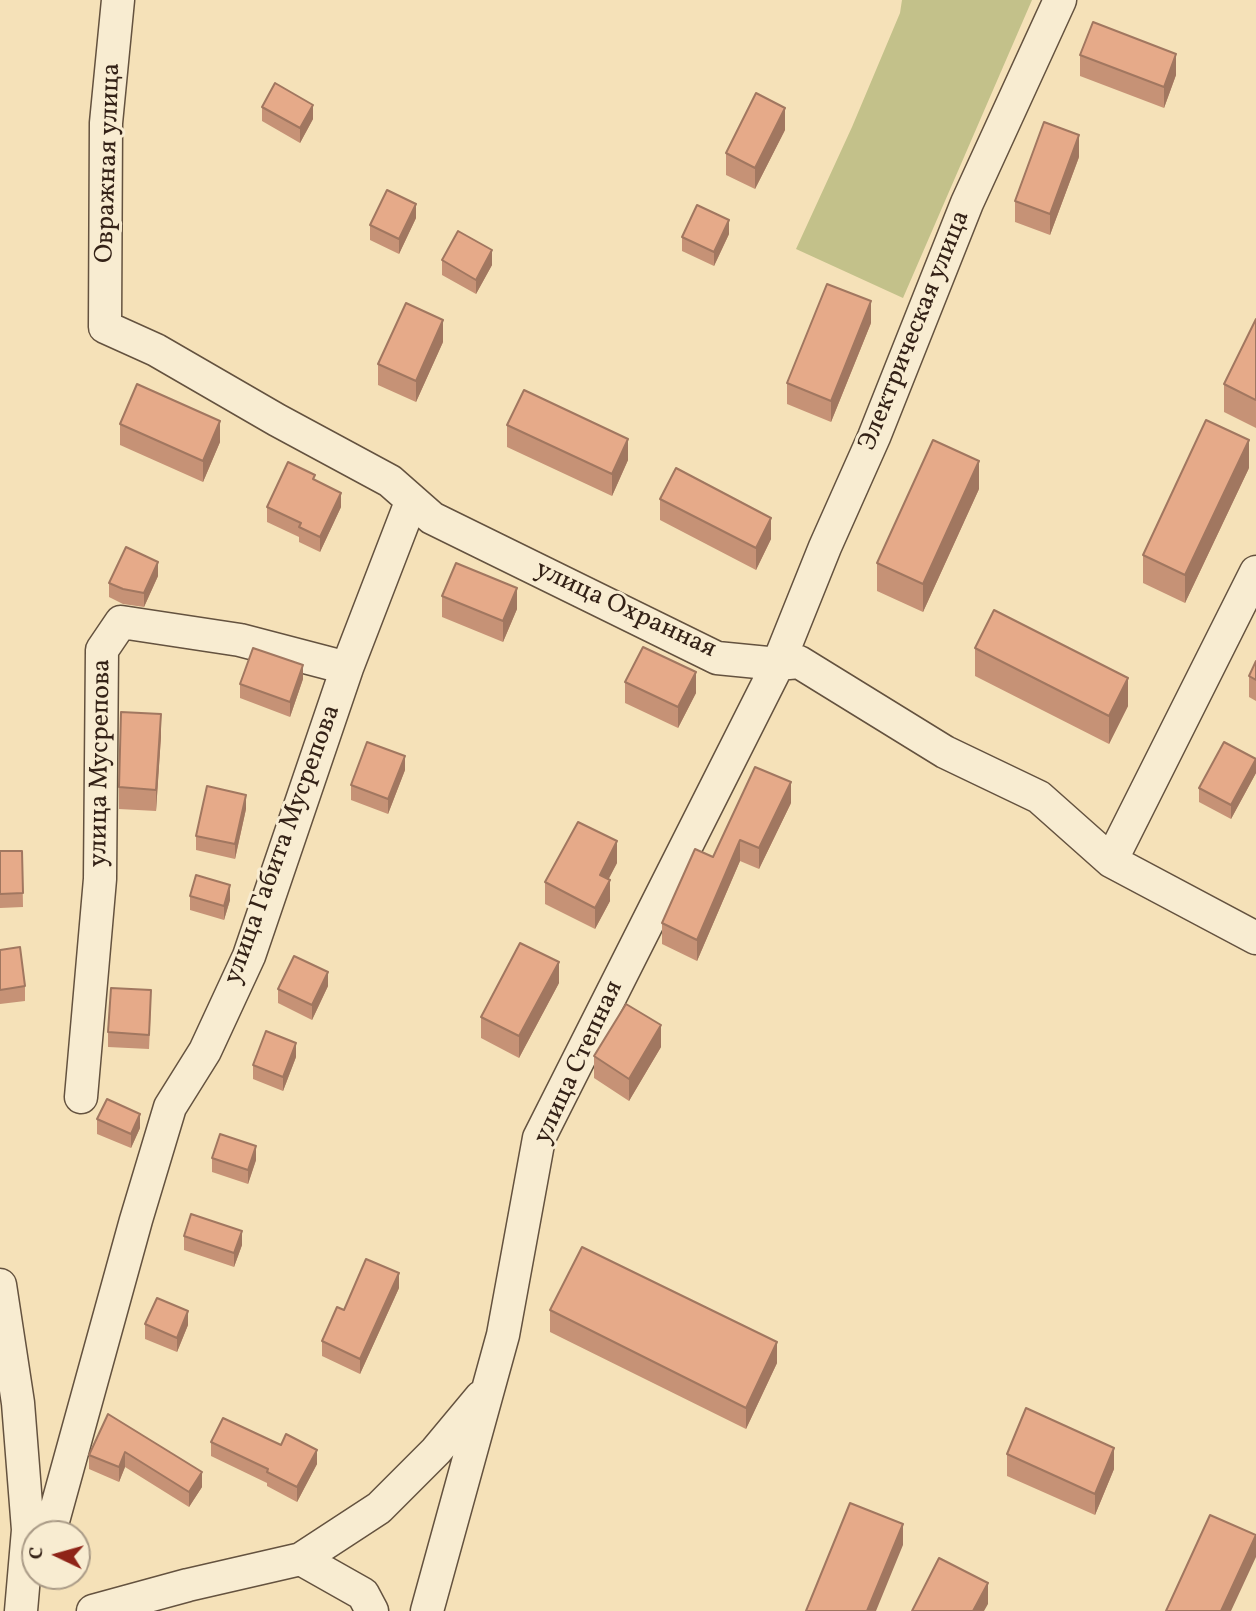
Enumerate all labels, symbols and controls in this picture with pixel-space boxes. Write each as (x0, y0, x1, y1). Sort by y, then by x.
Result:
street label: Овражная улица (91, 62, 129, 264)
street label: Электрическая улица (854, 207, 978, 455)
street label: улица Охранная (530, 555, 720, 667)
street label: улица Мусрепова (85, 659, 119, 867)
street label: улица Габита Мусрепова (219, 701, 349, 989)
street label: улица Степная (529, 976, 631, 1150)
north arrow (21, 1520, 91, 1590)
text: С (24, 1546, 51, 1561)

